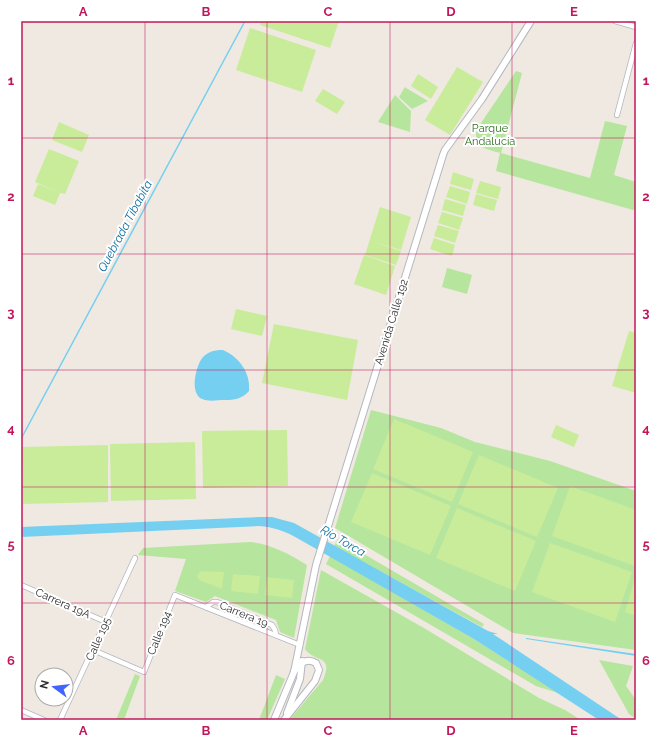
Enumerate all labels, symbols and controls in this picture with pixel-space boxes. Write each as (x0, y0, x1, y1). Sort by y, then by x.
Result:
text: A (79, 4, 88, 19)
text: B (202, 4, 211, 19)
text: C (324, 4, 333, 19)
text: D (446, 4, 456, 19)
text: E (570, 4, 578, 19)
text: 1 (8, 73, 15, 88)
text: 1 (643, 73, 650, 88)
park label: Parque Andalucía (465, 122, 515, 148)
water label: Quebrada Tibabita (95, 178, 155, 274)
text: 2 (7, 189, 15, 204)
text: 2 (642, 189, 650, 204)
street label: Avenida Calle 192 (372, 277, 411, 367)
text: 3 (7, 305, 15, 320)
text: 3 (642, 305, 650, 320)
text: 4 (7, 421, 15, 436)
text: 4 (642, 421, 650, 436)
water label: Río Torca (318, 523, 368, 559)
text: 5 (7, 537, 15, 552)
text: 5 (642, 537, 650, 552)
street label: Carrera 19A (33, 586, 93, 622)
street label: Carrera 19 (218, 599, 270, 630)
street label: Calle 194 (145, 609, 174, 657)
street label: Calle 195 (83, 616, 114, 663)
text: 6 (7, 653, 15, 668)
text: 6 (642, 653, 650, 668)
north arrow (34, 667, 74, 707)
text: N (37, 679, 52, 690)
text: A (79, 723, 88, 738)
text: B (202, 723, 211, 738)
text: C (324, 723, 333, 738)
text: D (446, 723, 456, 738)
text: E (570, 723, 578, 738)

